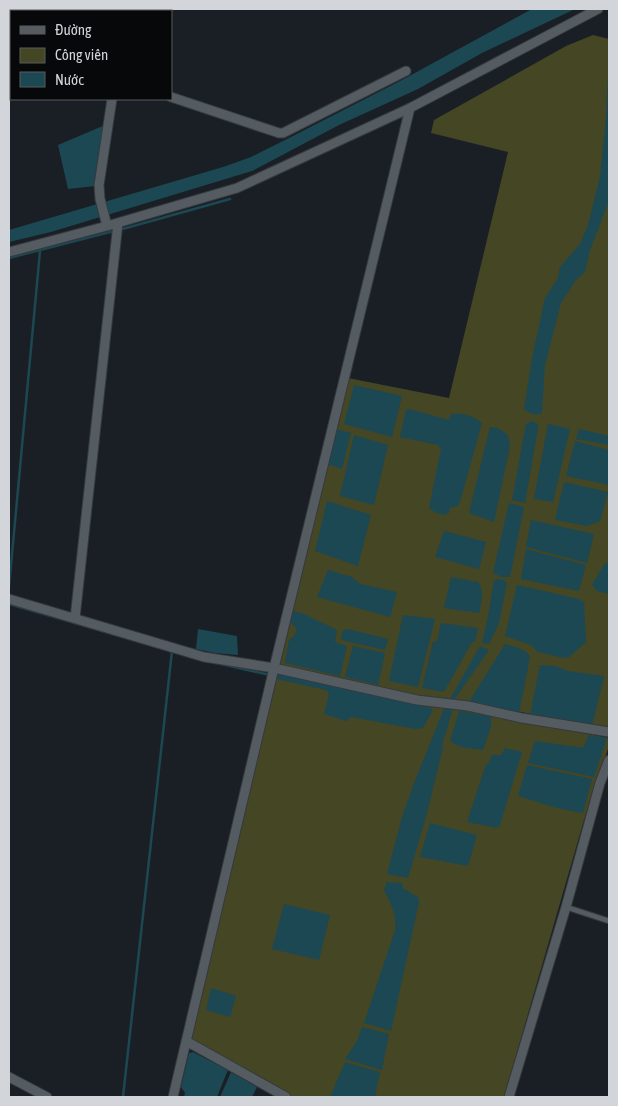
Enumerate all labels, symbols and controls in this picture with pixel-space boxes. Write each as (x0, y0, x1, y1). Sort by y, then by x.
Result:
legend (10, 10, 172, 100)
text: Đường (55, 21, 92, 38)
text: Công viên (55, 46, 108, 63)
text: Nước (55, 71, 84, 88)

